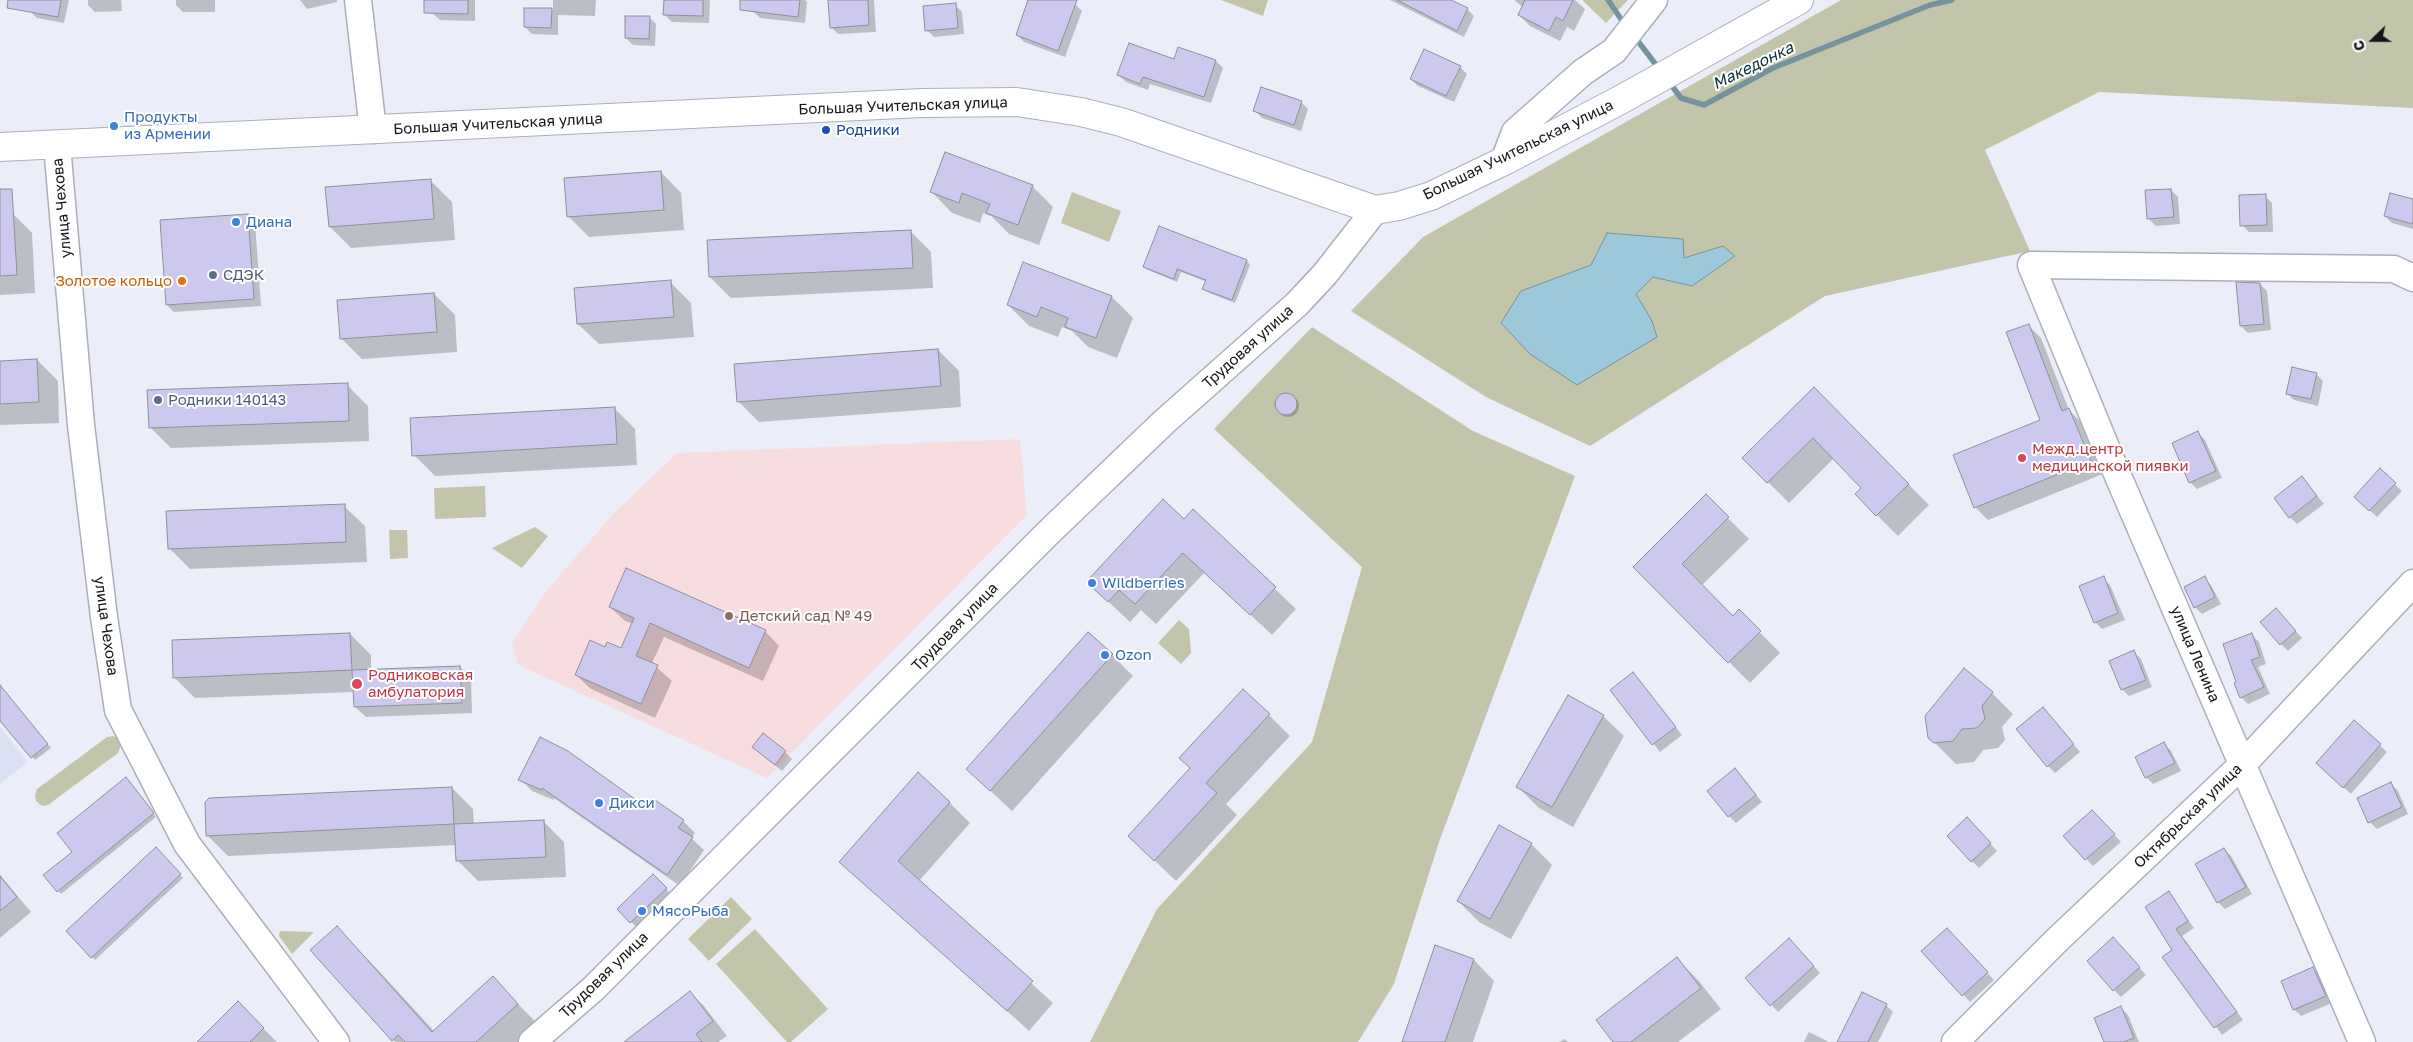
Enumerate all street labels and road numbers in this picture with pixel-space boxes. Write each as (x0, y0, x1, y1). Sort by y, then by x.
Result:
street label: Большая Учительская улица (798, 93, 1008, 119)
street label: Большая Учительская улица (1420, 96, 1616, 204)
street label: Большая Учительская улица (393, 110, 603, 138)
street label: улица Чехова (49, 157, 75, 259)
street label: Трудовая улица (1199, 301, 1297, 393)
street label: улица Чехова (90, 575, 122, 677)
street label: Трудовая улица (908, 579, 1002, 675)
street label: улица Ленина (2167, 603, 2223, 705)
street label: Октябрьская улица (2130, 760, 2246, 872)
street label: Трудовая улица (556, 928, 652, 1022)

